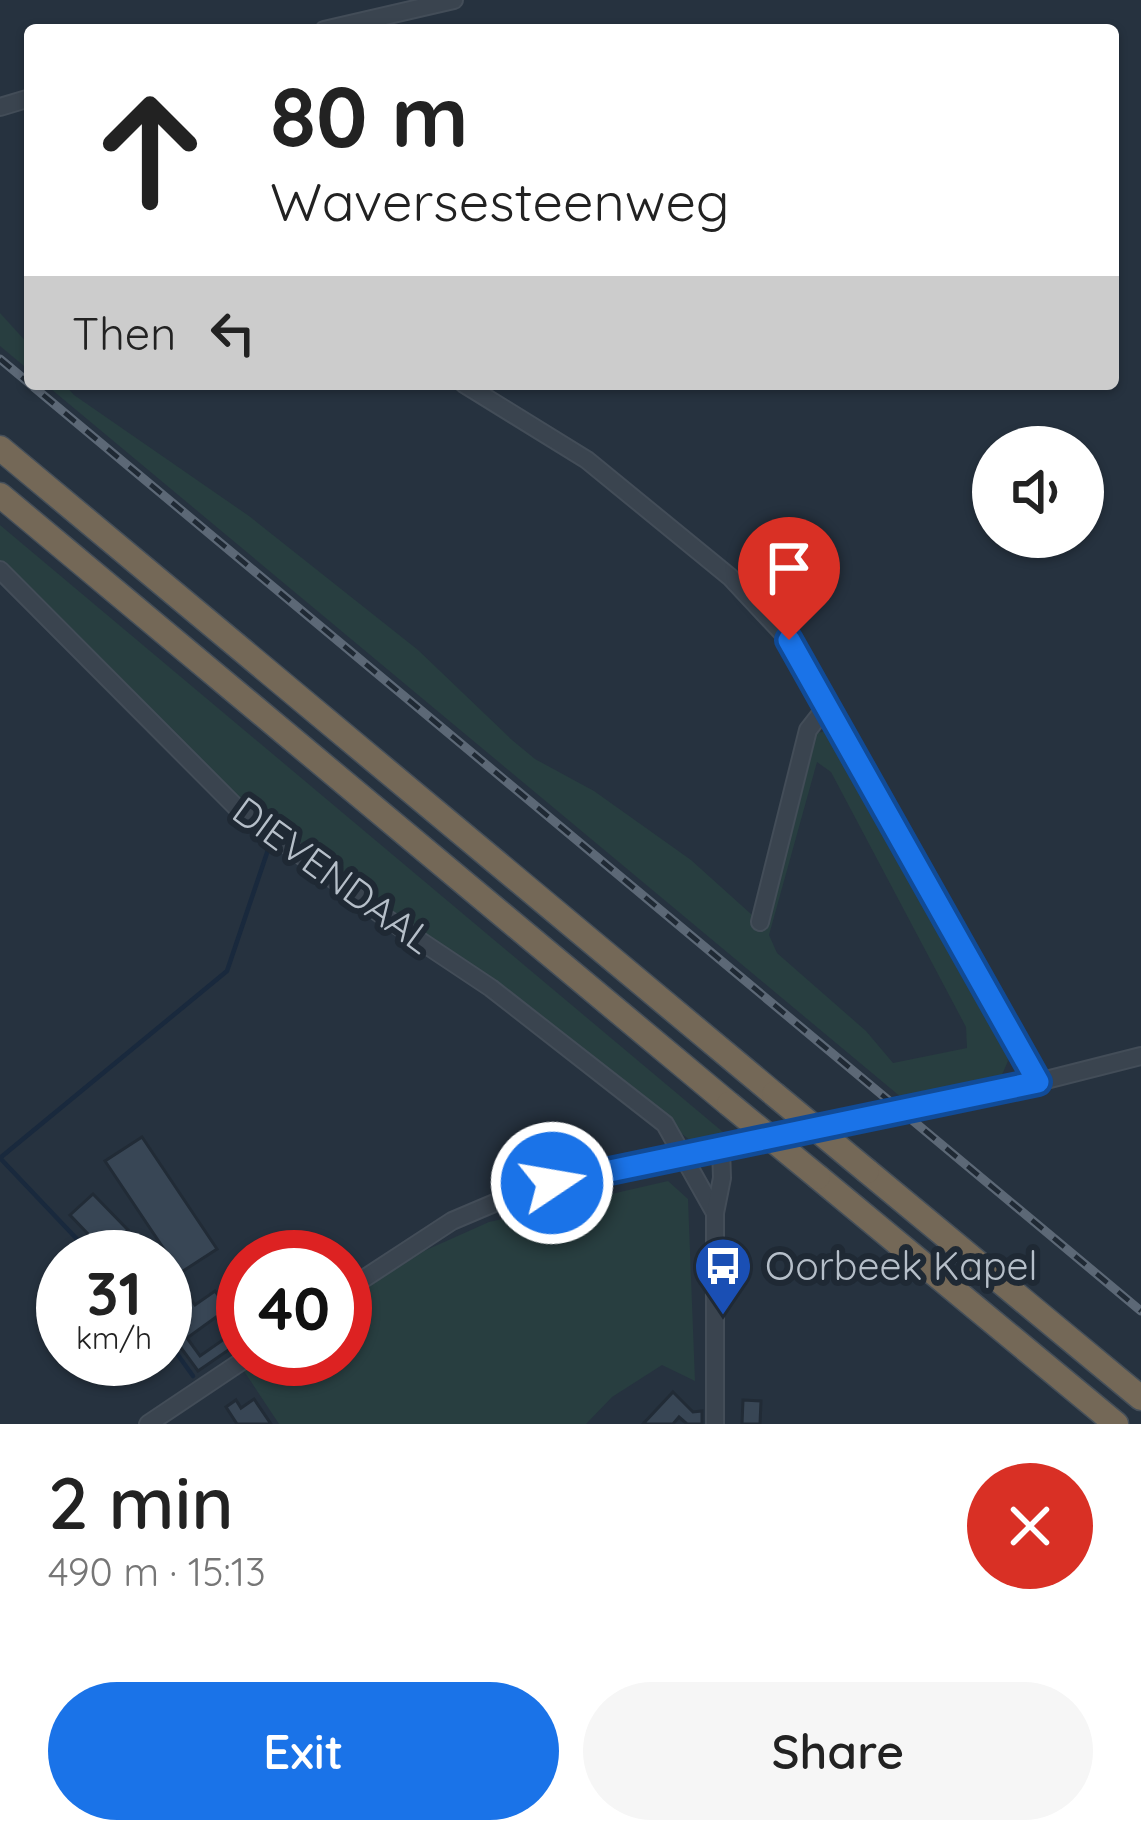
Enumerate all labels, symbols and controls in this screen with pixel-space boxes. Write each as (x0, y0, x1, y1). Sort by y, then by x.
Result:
text: 80 m (270, 63, 469, 168)
icon: ahead (72, 72, 228, 228)
text: Waversesteenweg (270, 167, 729, 235)
icon: left (200, 300, 266, 366)
text: Then (72, 305, 176, 361)
map controls (972, 426, 1104, 558)
button: sound (972, 426, 1104, 558)
pin (738, 517, 840, 640)
icon: arrive (756, 535, 822, 601)
street label: DIEVENDAAL (224, 786, 443, 964)
position arrow (489, 1120, 615, 1246)
speed limit sign: 40 (216, 1230, 372, 1386)
bus stop icon: Oorbeek Kapel (692, 1235, 754, 1317)
place label: Oorbeek Kapel (765, 1241, 1038, 1290)
text: 31 (86, 1255, 142, 1330)
text: km/h (76, 1319, 152, 1357)
text: 2 min (48, 1457, 234, 1547)
button: close (967, 1463, 1093, 1589)
text: 490 m · 15:13 (48, 1547, 266, 1596)
button: Exit (48, 1682, 559, 1820)
button: Share (583, 1682, 1093, 1820)

